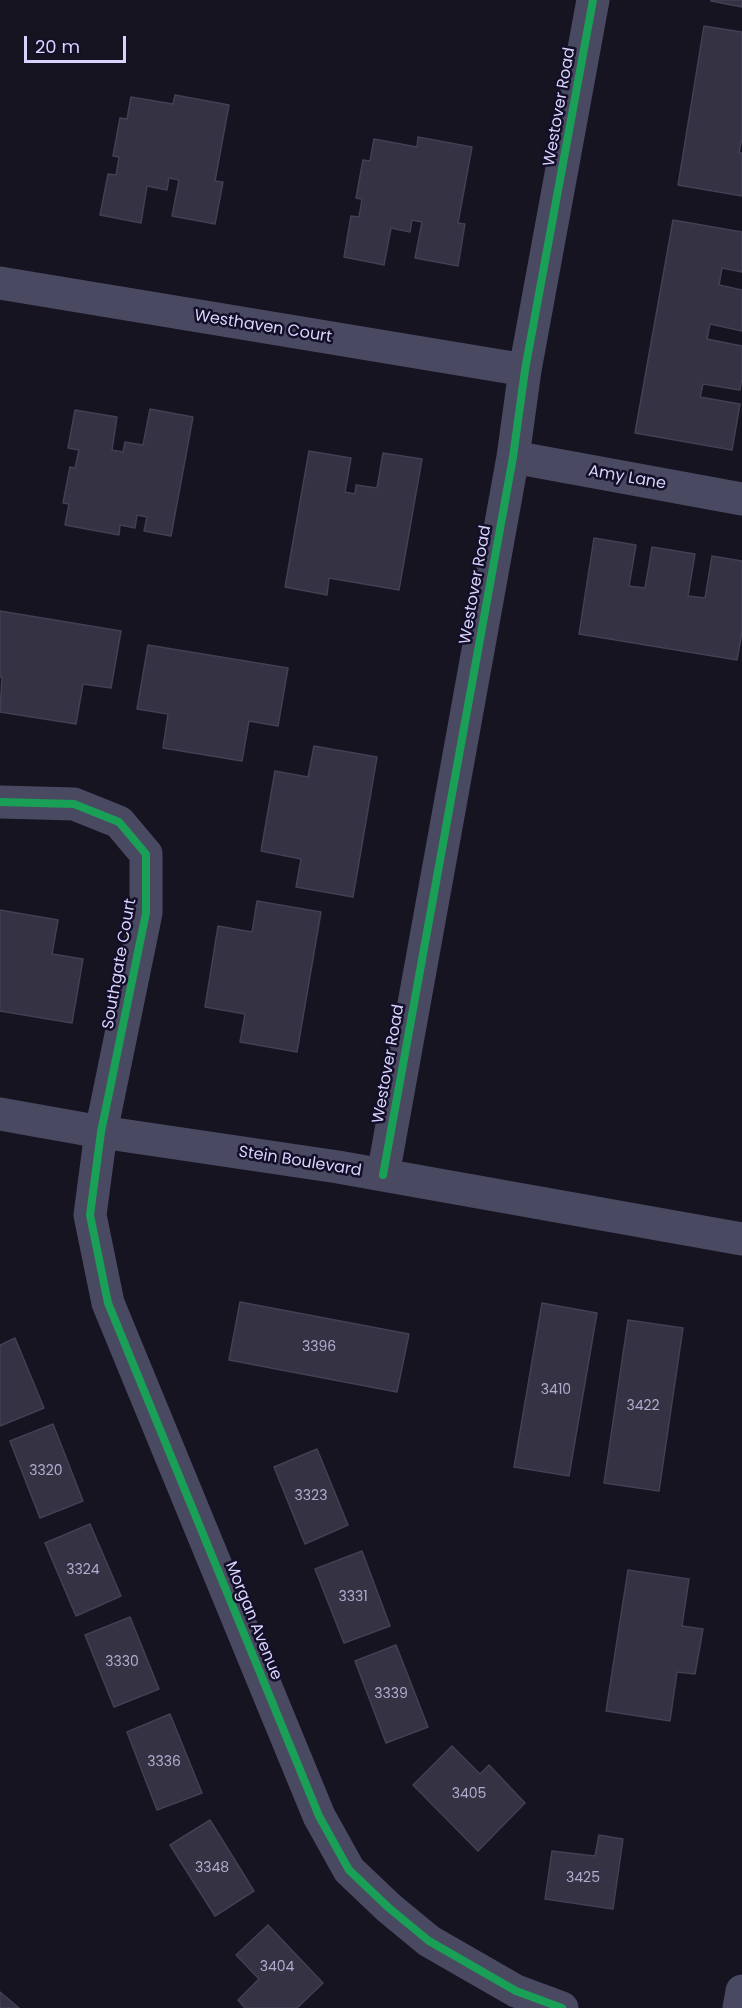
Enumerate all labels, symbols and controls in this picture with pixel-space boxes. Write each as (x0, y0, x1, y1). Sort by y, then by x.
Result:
scale bar (27, 24, 129, 62)
text: 20 m (35, 34, 80, 59)
street label: Westover Road (540, 46, 580, 168)
street label: Westhaven Court (193, 307, 333, 347)
street label: Amy Lane (587, 462, 667, 494)
street label: Westover Road (456, 524, 496, 646)
street label: Southgate Court (99, 897, 141, 1031)
street label: Westover Road (369, 1003, 409, 1125)
street label: Stein Boulevard (237, 1143, 363, 1181)
house number: 3396 (302, 1339, 336, 1355)
house number: 3410 (541, 1382, 571, 1398)
house number: 3422 (626, 1398, 660, 1414)
house number: 3320 (29, 1463, 63, 1479)
house number: 3323 (295, 1488, 327, 1504)
street label: Morgan Avenue (220, 1559, 286, 1683)
house number: 3324 (66, 1562, 100, 1578)
house number: 3331 (338, 1589, 368, 1605)
house number: 3330 (105, 1654, 139, 1670)
house number: 3339 (374, 1686, 408, 1702)
house number: 3336 (147, 1754, 181, 1770)
house number: 3405 (452, 1786, 486, 1802)
house number: 3348 (195, 1860, 229, 1876)
house number: 3425 (566, 1870, 600, 1886)
house number: 3404 (260, 1959, 294, 1975)

